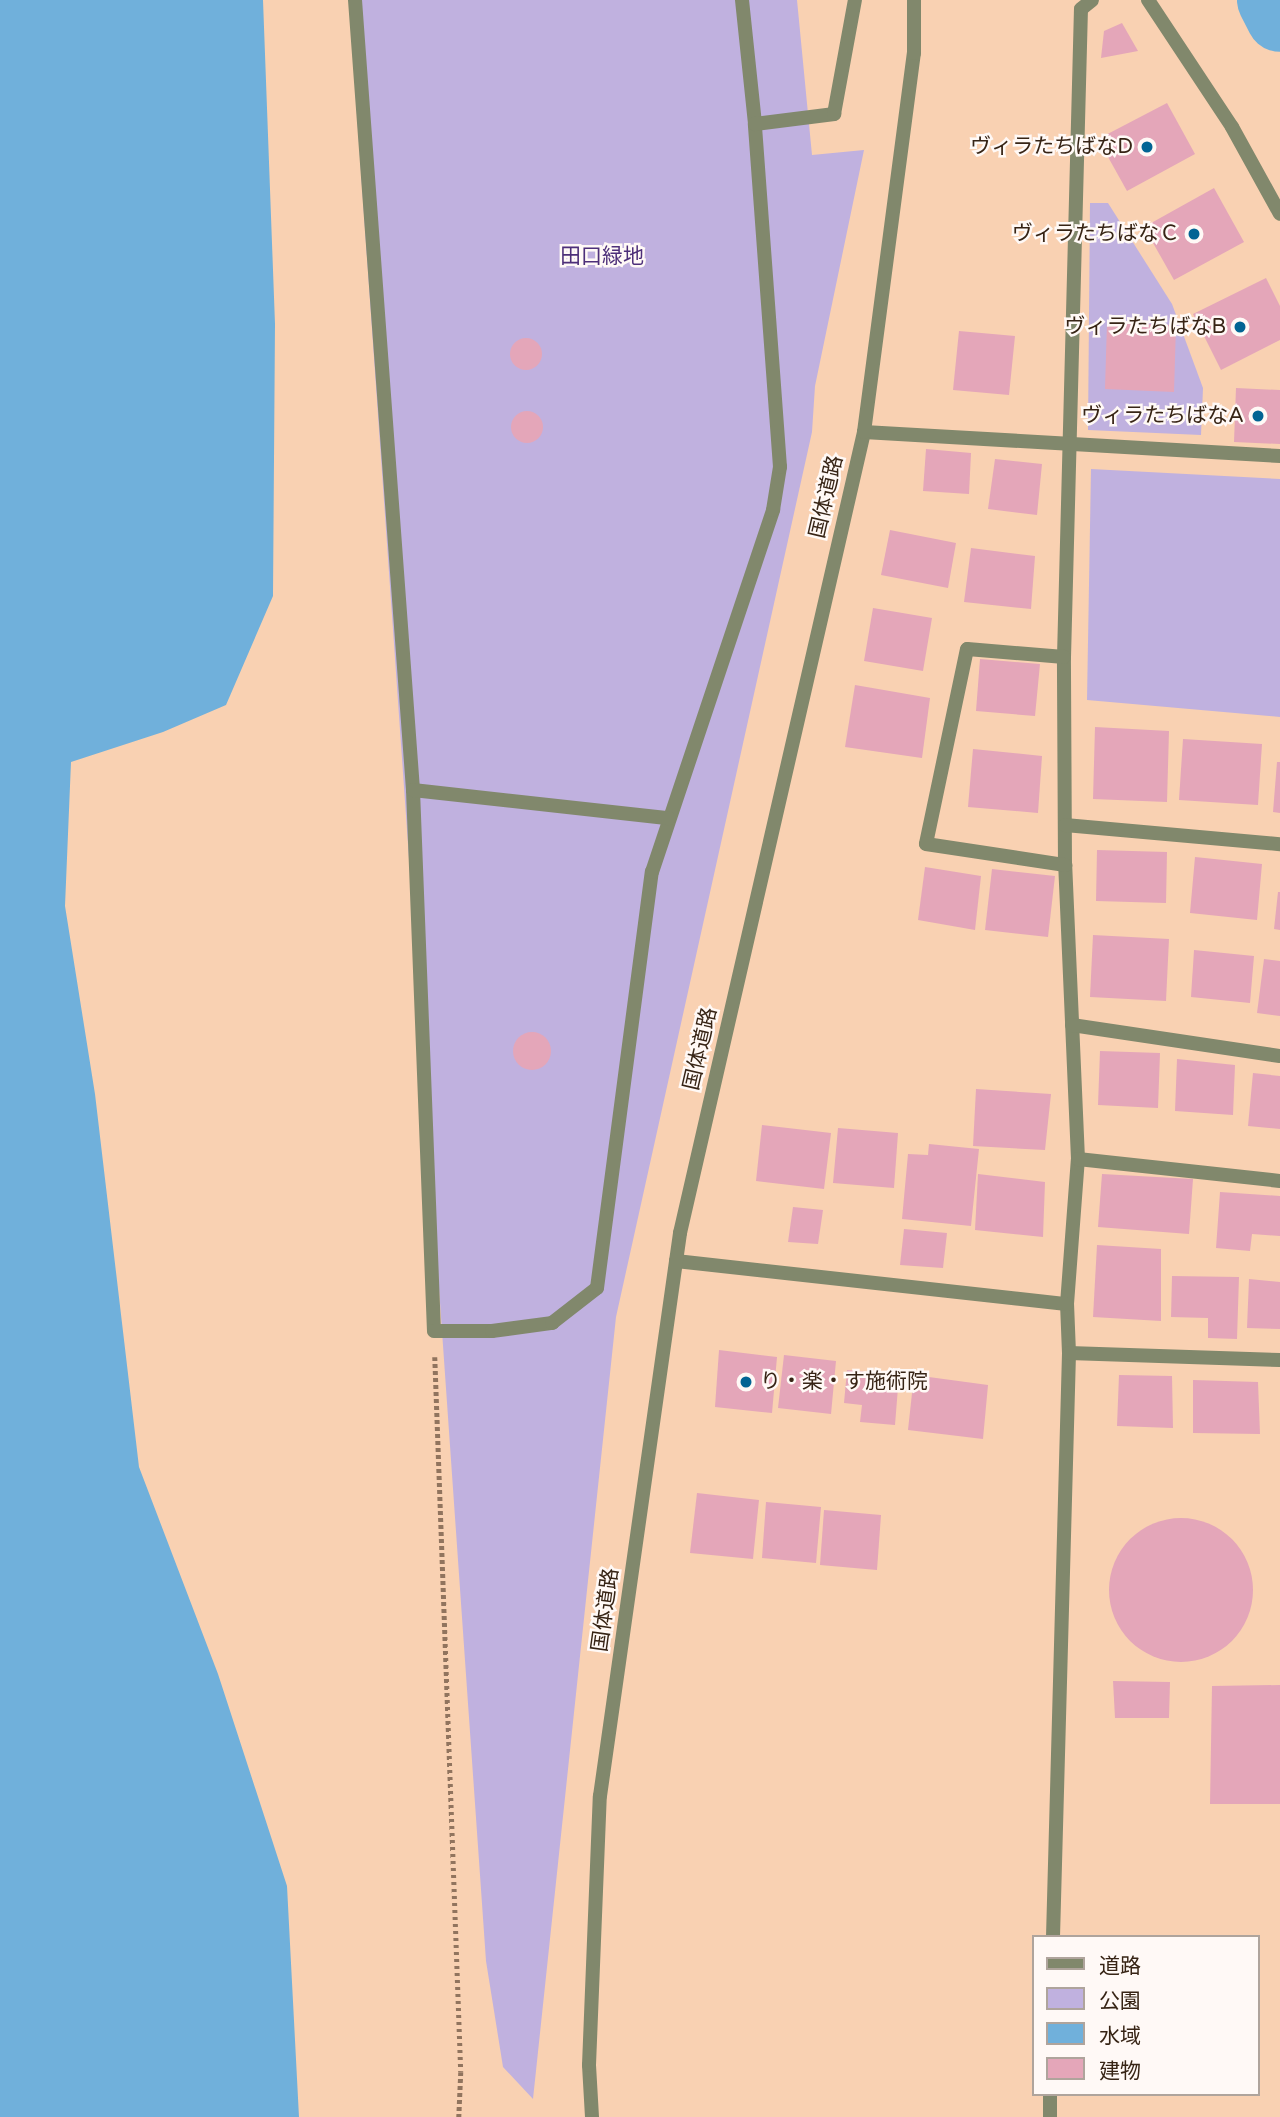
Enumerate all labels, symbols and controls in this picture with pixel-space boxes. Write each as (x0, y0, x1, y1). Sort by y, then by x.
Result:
place label: ヴィラたちばなD (970, 134, 1133, 160)
marker: ヴィラたちばなD (1139, 139, 1155, 155)
place label: ヴィラたちばなＣ (1012, 221, 1180, 247)
marker: ヴィラたちばなＣ (1186, 226, 1202, 242)
park label: 田口緑地 (560, 244, 644, 270)
place label: ヴィラたちばなB (1064, 314, 1226, 340)
marker: ヴィラたちばなB (1232, 319, 1248, 335)
place label: ヴィラたちばなA (1081, 403, 1244, 429)
marker: ヴィラたちばなA (1250, 408, 1266, 424)
street label: 国体道路 (805, 453, 849, 541)
street label: 国体道路 (679, 1005, 723, 1093)
place label: り・楽・す施術院 (760, 1369, 928, 1395)
marker: り・楽・す施術院 (738, 1374, 754, 1390)
street label: 国体道路 (588, 1567, 624, 1653)
legend (1032, 1935, 1259, 2096)
text: 道路 (1099, 1954, 1141, 1979)
text: 公園 (1099, 1989, 1141, 2014)
text: 水域 (1099, 2024, 1141, 2049)
text: 建物 (1099, 2059, 1141, 2084)

